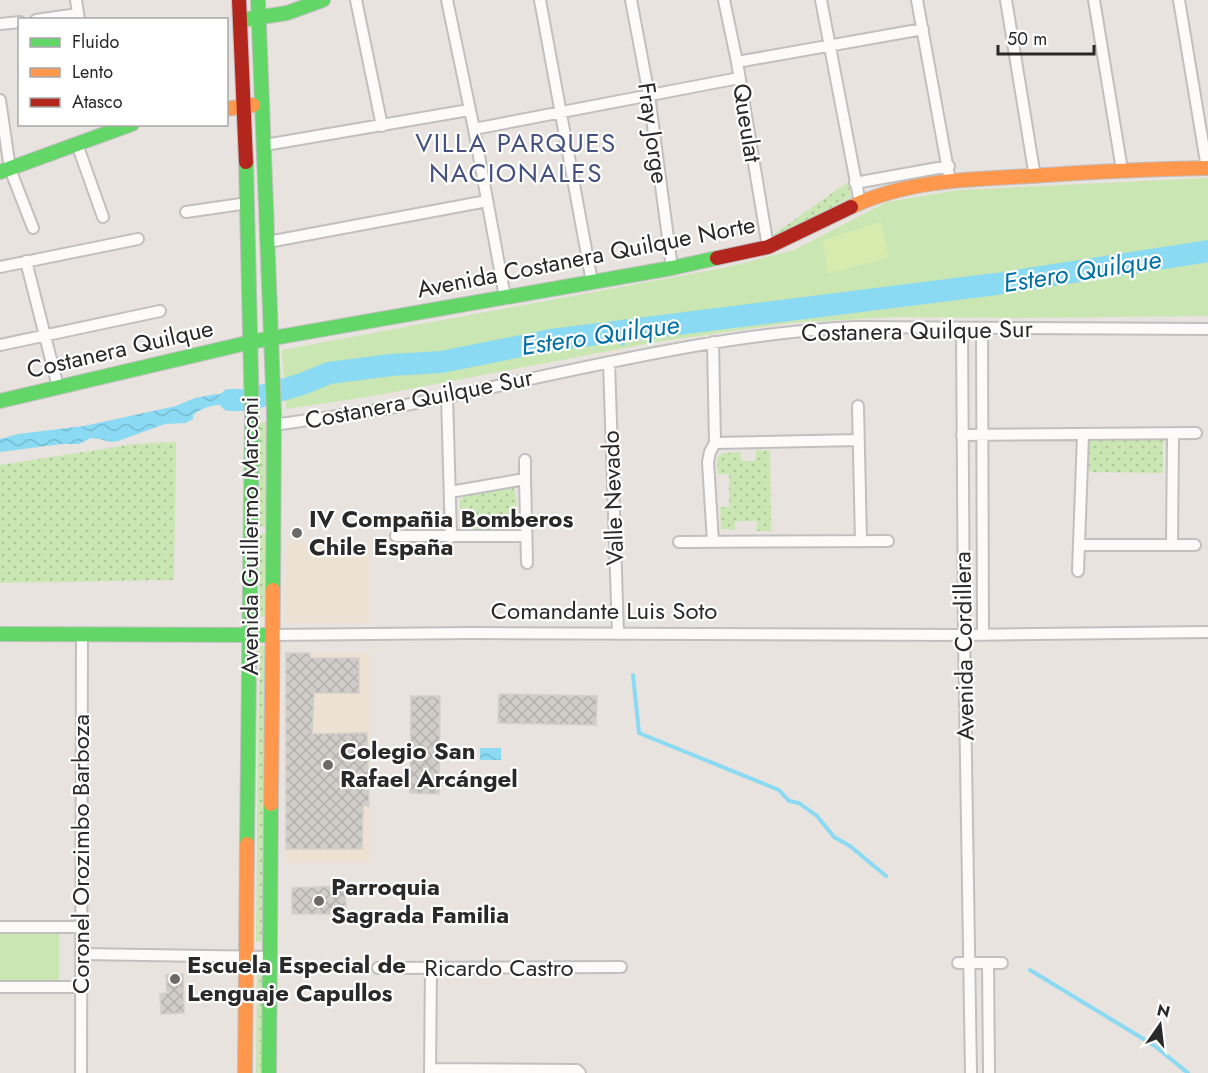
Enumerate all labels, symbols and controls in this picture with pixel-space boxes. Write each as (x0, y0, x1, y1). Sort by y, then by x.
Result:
legend (18, 18, 228, 126)
scale bar (998, 18, 1094, 56)
text: 50 m (1007, 26, 1047, 52)
text: Fluido (72, 29, 120, 55)
text: Lento (72, 59, 113, 85)
street label: Fray Jorge (629, 80, 678, 186)
street label: Queulat (724, 81, 771, 165)
text: Atasco (72, 89, 123, 115)
district label: VILLA PARQUES NACIONALES (415, 124, 617, 192)
street label: Avenida Costanera Quilque Norte (414, 206, 758, 307)
water label: Estero Quilque (1000, 240, 1164, 302)
water label: Estero Quilque (519, 305, 681, 365)
street label: Costanera Quilque (23, 310, 217, 387)
street label: Costanera Quilque Sur (801, 311, 1034, 350)
street label: Costanera Quilque Sur (302, 359, 537, 438)
street label: Avenida Guillermo Marconi (232, 397, 267, 675)
street label: Valle Nevado (593, 430, 632, 566)
place label: IV Compañia Bomberos Chile España (309, 501, 573, 564)
marker: IV Compañia Bomberos Chile España (290, 526, 304, 540)
street label: Avenida Cordillera (944, 551, 983, 741)
street label: Comandante Luis Soto (491, 593, 717, 628)
street label: Coronel Orozimbo Barboza (63, 714, 98, 994)
place label: Colegio San Rafael Arcángel (340, 733, 518, 796)
marker: Colegio San Rafael Arcángel (321, 758, 335, 772)
place label: Parroquia Sagrada Familia (331, 869, 509, 932)
marker: Parroquia Sagrada Familia (312, 894, 326, 908)
place label: Escuela Especial de Lenguaje Capullos (187, 947, 406, 1010)
street label: Ricardo Castro (424, 950, 574, 985)
marker: Escuela Especial de Lenguaje Capullos (168, 972, 182, 986)
north arrow (1130, 995, 1190, 1055)
text: N (1155, 998, 1172, 1024)

